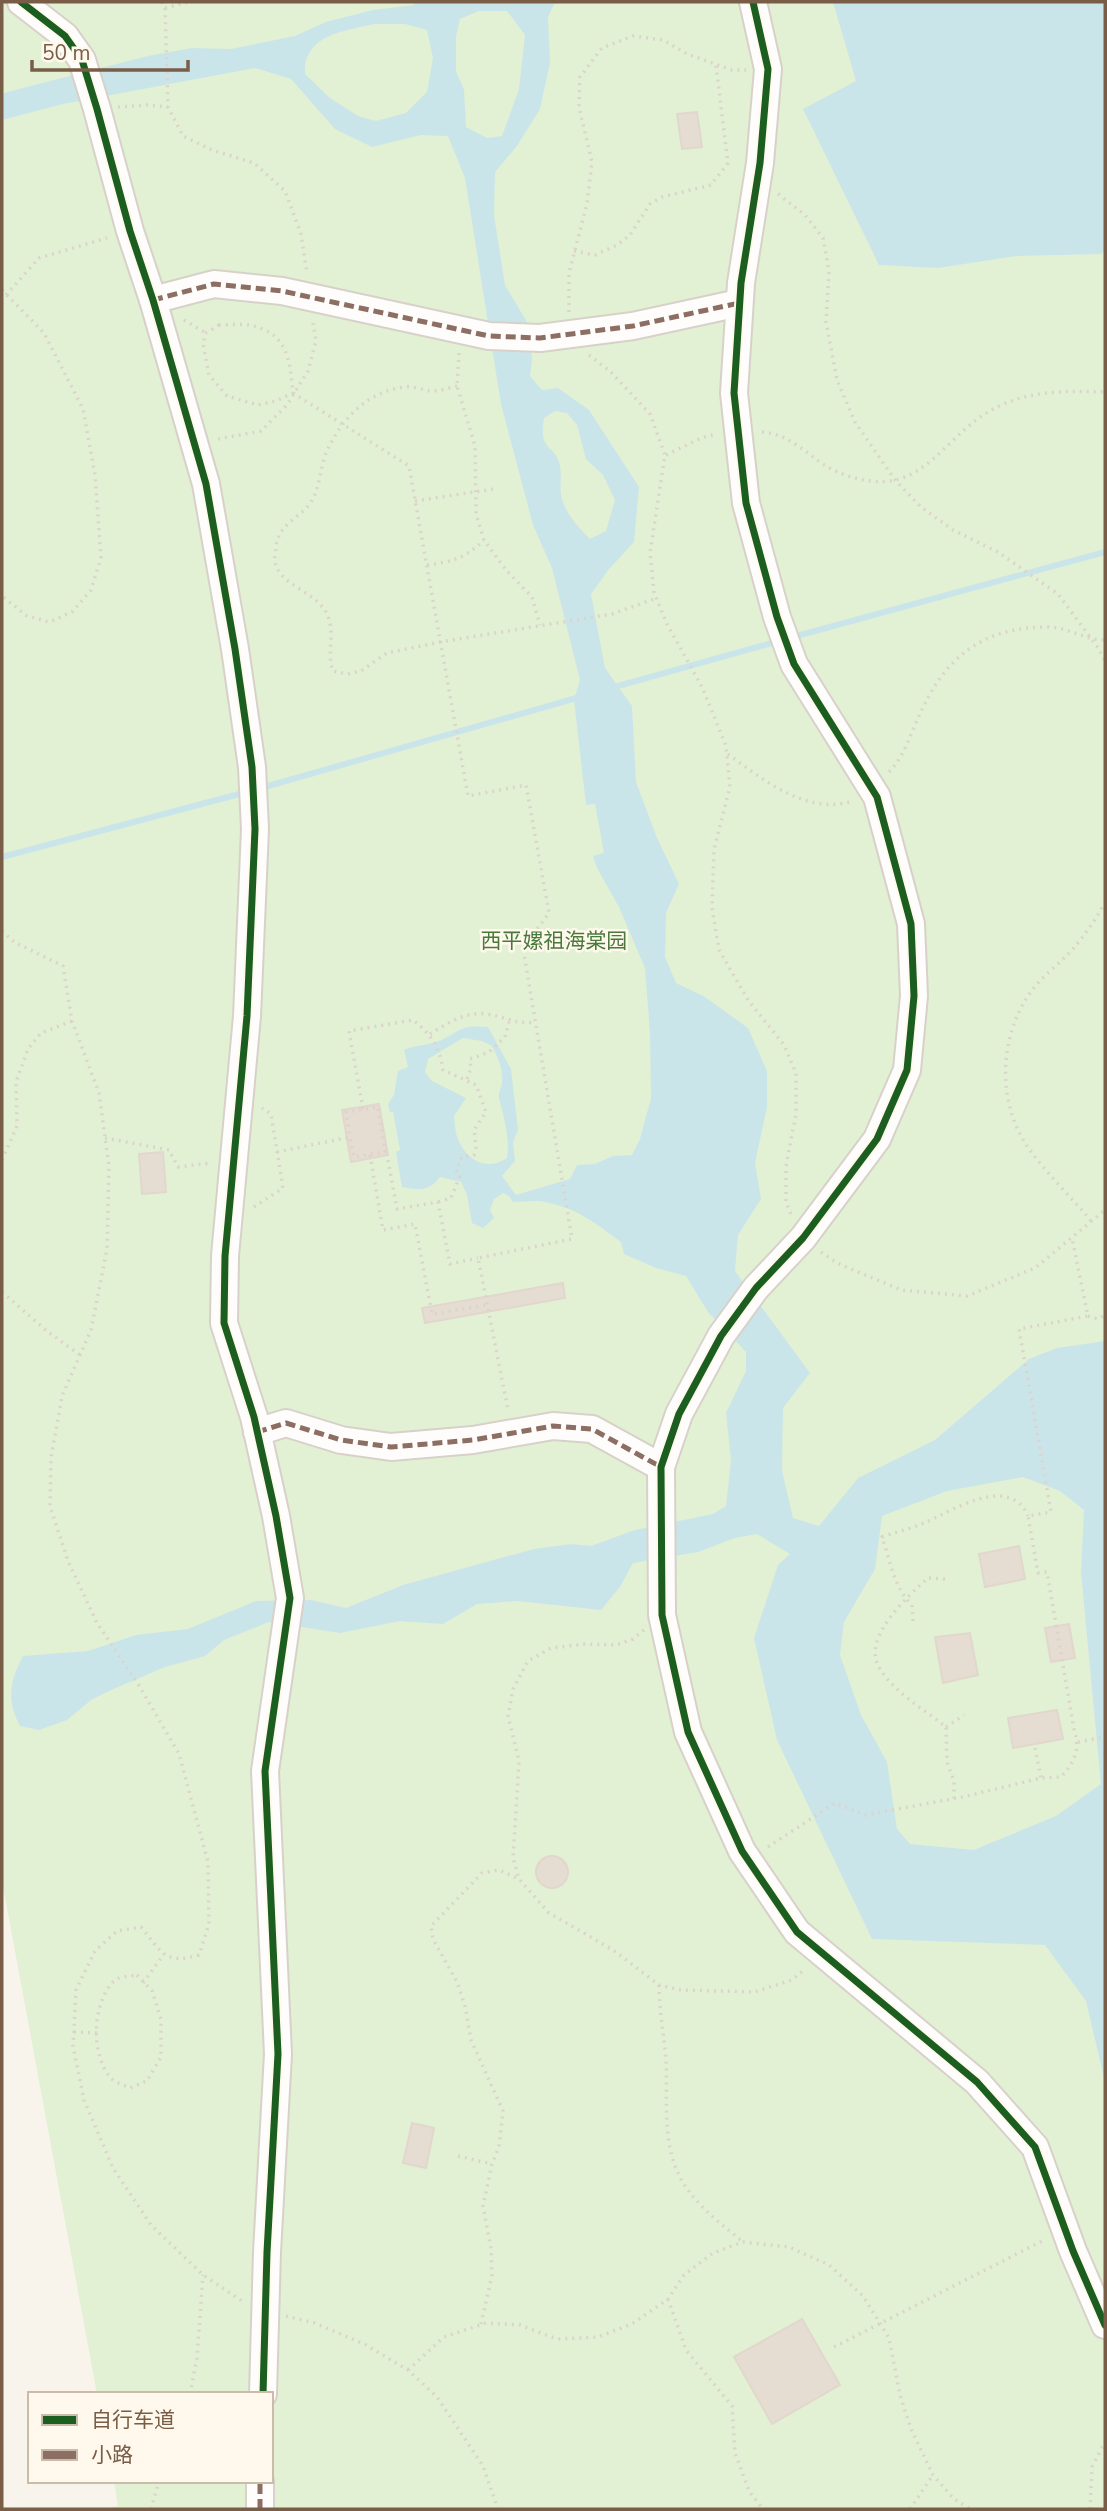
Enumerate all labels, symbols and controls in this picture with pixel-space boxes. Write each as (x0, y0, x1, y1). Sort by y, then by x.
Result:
scale bar (32, 28, 187, 72)
text: 50 m (42, 39, 91, 67)
park label: 西平嫘祖海棠园 (481, 927, 628, 955)
legend (28, 2392, 273, 2483)
text: 自行车道 (91, 2406, 175, 2434)
text: 小路 (91, 2441, 133, 2469)

